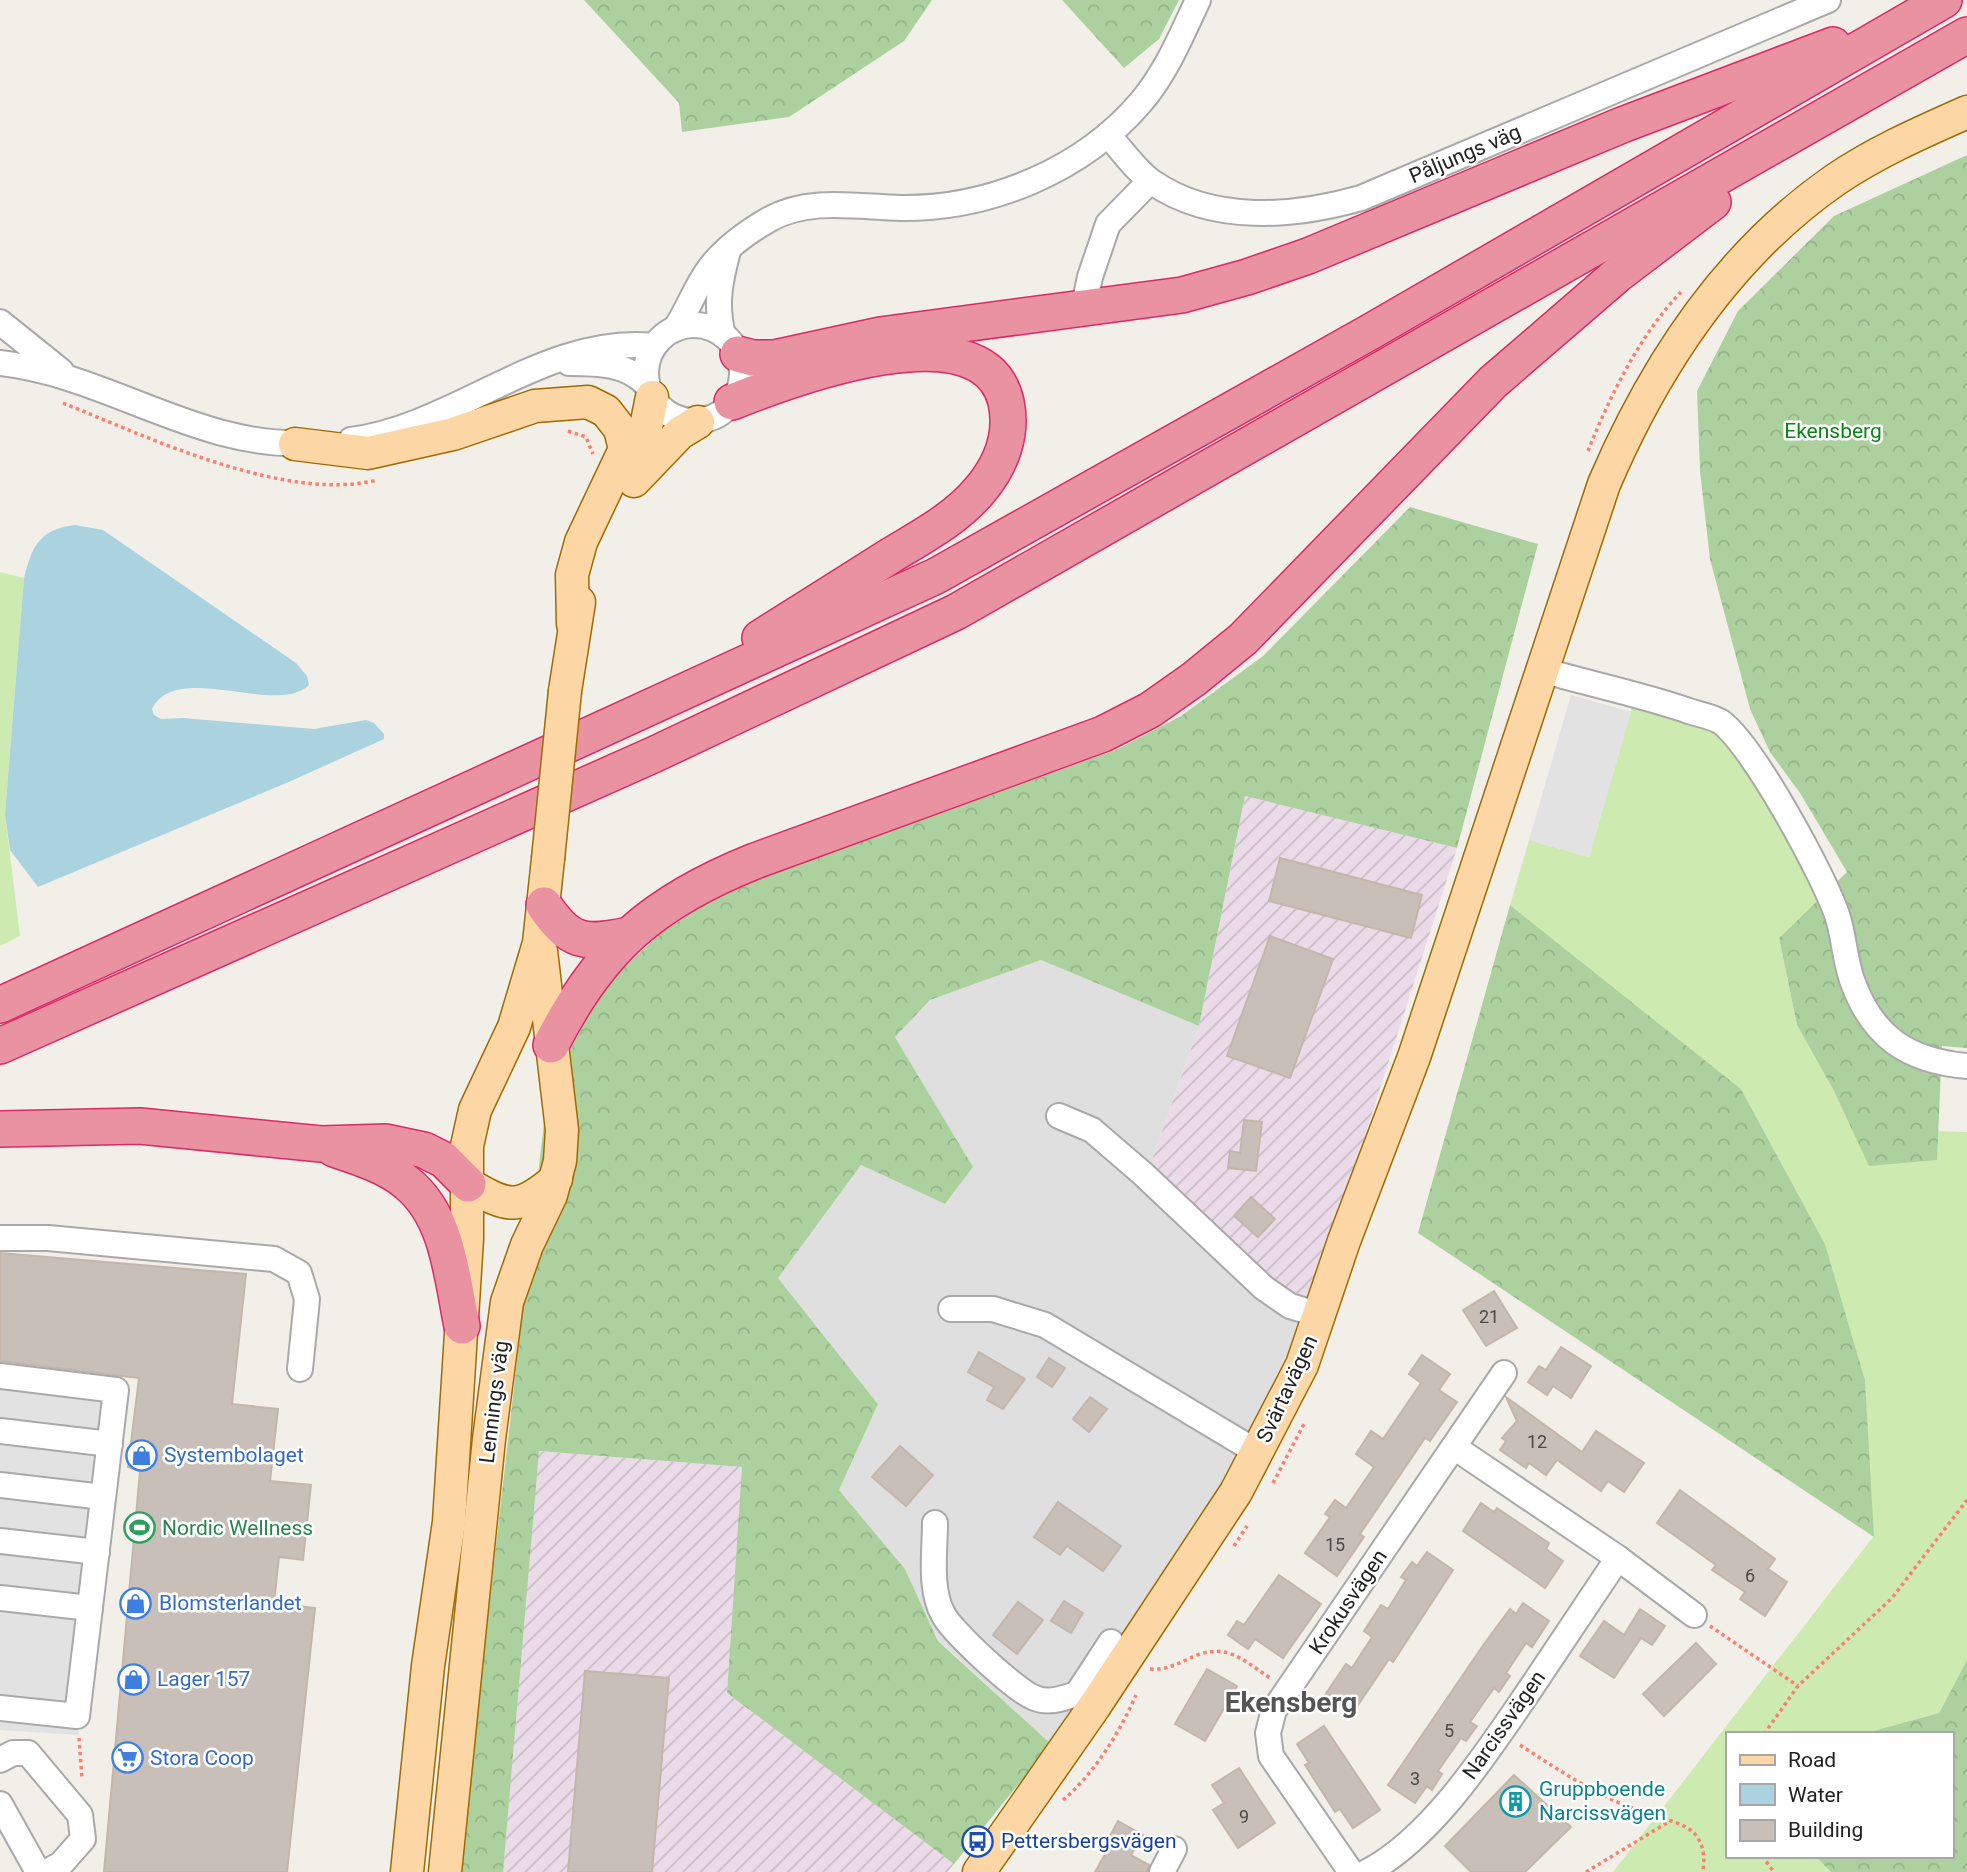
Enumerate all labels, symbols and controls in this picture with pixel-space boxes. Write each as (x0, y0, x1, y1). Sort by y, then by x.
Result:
street label: Påljungs väg (1406, 120, 1524, 188)
park label: Ekensberg (1784, 419, 1882, 443)
house number: 21 (1479, 1306, 1499, 1327)
street label: Svärtavägen (1252, 1332, 1322, 1446)
street label: Lennings väg (475, 1339, 513, 1465)
house number: 12 (1527, 1431, 1547, 1452)
shop icon: Systembolaget (124, 1438, 158, 1472)
place label: Systembolaget (164, 1443, 304, 1467)
sports icon: Nordic Wellness (122, 1511, 156, 1545)
place label: Nordic Wellness (162, 1516, 313, 1540)
house number: 15 (1325, 1534, 1345, 1555)
street label: Krokusvägen (1304, 1545, 1392, 1659)
house number: 6 (1745, 1565, 1755, 1586)
shop icon: Blomsterlandet (119, 1586, 153, 1620)
place label: Blomsterlandet (159, 1591, 302, 1615)
shop icon: Lager 157 (117, 1662, 151, 1696)
street label: Narcissvägen (1458, 1666, 1550, 1784)
place label: Lager 157 (157, 1667, 250, 1691)
district label: Ekensberg (1225, 1686, 1357, 1719)
house number: 5 (1444, 1720, 1454, 1741)
legend (1726, 1732, 1953, 1858)
supermarket icon: Stora Coop (110, 1741, 144, 1775)
place label: Stora Coop (150, 1746, 254, 1770)
text: Road (1788, 1748, 1836, 1772)
house number: 3 (1410, 1768, 1420, 1789)
place label: Gruppboende Narcissvägen (1539, 1777, 1666, 1825)
text: Water (1788, 1783, 1843, 1807)
building icon: Gruppboende Narcissvägen (1499, 1784, 1533, 1818)
house number: 9 (1239, 1806, 1249, 1827)
text: Building (1788, 1818, 1863, 1842)
bus stop icon: Pettersbergsvägen (961, 1824, 995, 1858)
place label: Pettersbergsvägen (1001, 1829, 1177, 1853)

